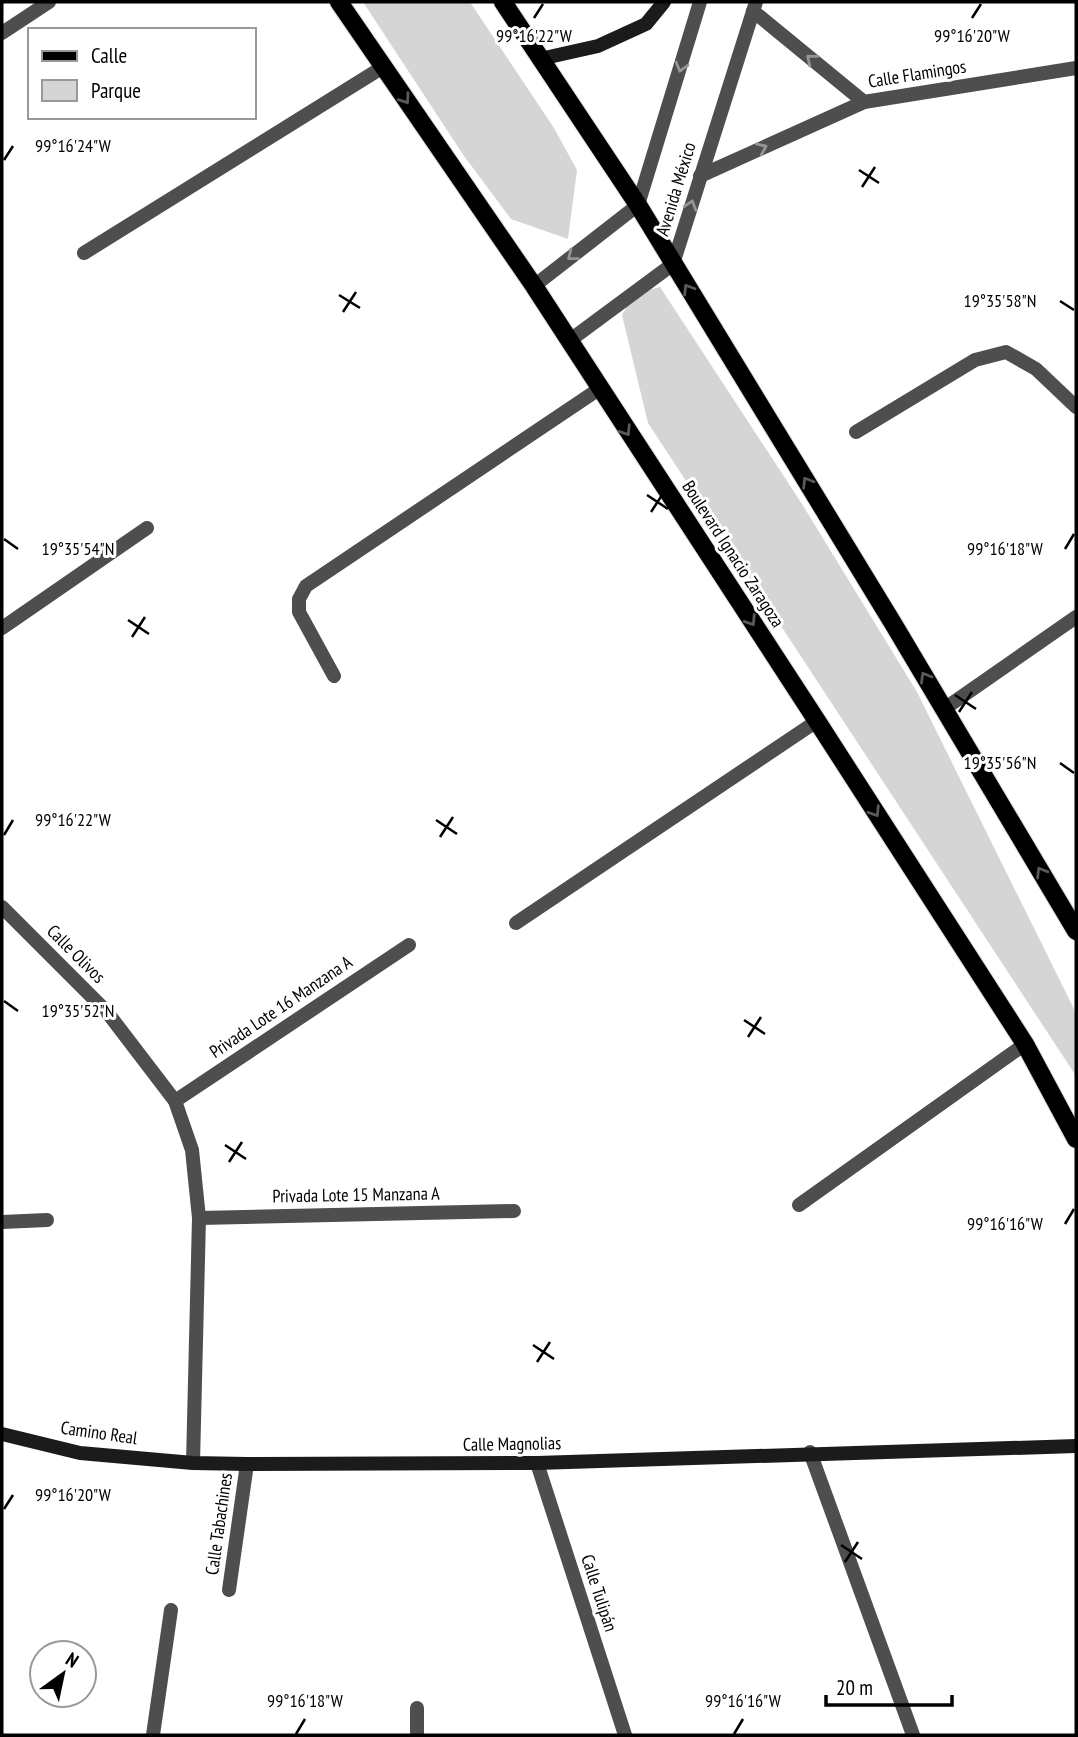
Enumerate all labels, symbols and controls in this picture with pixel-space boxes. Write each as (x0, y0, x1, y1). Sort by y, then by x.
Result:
text: 99°16'22"W (496, 24, 572, 47)
text: 99°16'20"W (934, 24, 1010, 47)
legend (28, 28, 256, 119)
text: Calle (91, 42, 127, 69)
street label: Calle Flamingos (866, 54, 968, 93)
one-way arrow (806, 55, 819, 67)
one-way arrow (674, 61, 689, 73)
text: Parque (91, 77, 141, 104)
one-way arrow (397, 91, 409, 104)
text: 99°16'24"W (35, 134, 111, 157)
street label: Avenida México (650, 139, 701, 238)
one-way arrow (755, 142, 768, 156)
one-way arrow (683, 200, 697, 212)
one-way arrow (568, 248, 580, 261)
one-way arrow (683, 283, 696, 296)
text: 19°35'58"N (964, 289, 1036, 312)
one-way arrow (618, 423, 631, 436)
street label: Boulevard Ignacio Zaragoza (677, 476, 790, 632)
one-way arrow (802, 477, 815, 490)
text: 19°35'54"N (42, 537, 114, 560)
text: 99°16'18"W (967, 537, 1043, 560)
one-way arrow (743, 613, 756, 626)
one-way arrow (920, 671, 933, 684)
text: 19°35'56"N (964, 751, 1036, 774)
one-way arrow (867, 804, 880, 817)
text: 99°16'22"W (35, 808, 111, 831)
one-way arrow (1037, 867, 1050, 880)
street label: Calle Olivos (42, 919, 111, 988)
street label: Privada Lote 16 Manzana A (205, 950, 357, 1063)
text: 19°35'52"N (42, 999, 114, 1022)
street label: Privada Lote 15 Manzana A (272, 1182, 440, 1207)
text: 99°16'16"W (967, 1212, 1043, 1235)
street label: Camino Real (59, 1416, 140, 1449)
street label: Calle Magnolias (463, 1431, 561, 1456)
street label: Calle Tabachines (200, 1471, 237, 1576)
text: 99°16'20"W (35, 1483, 111, 1506)
street label: Calle Tulipán (576, 1551, 623, 1634)
north arrow (28, 1639, 98, 1709)
text: N (61, 1647, 83, 1673)
scale bar (826, 1664, 952, 1708)
text: 20 m (836, 1674, 873, 1701)
text: 99°16'18"W (267, 1689, 343, 1712)
text: 99°16'16"W (705, 1689, 781, 1712)

